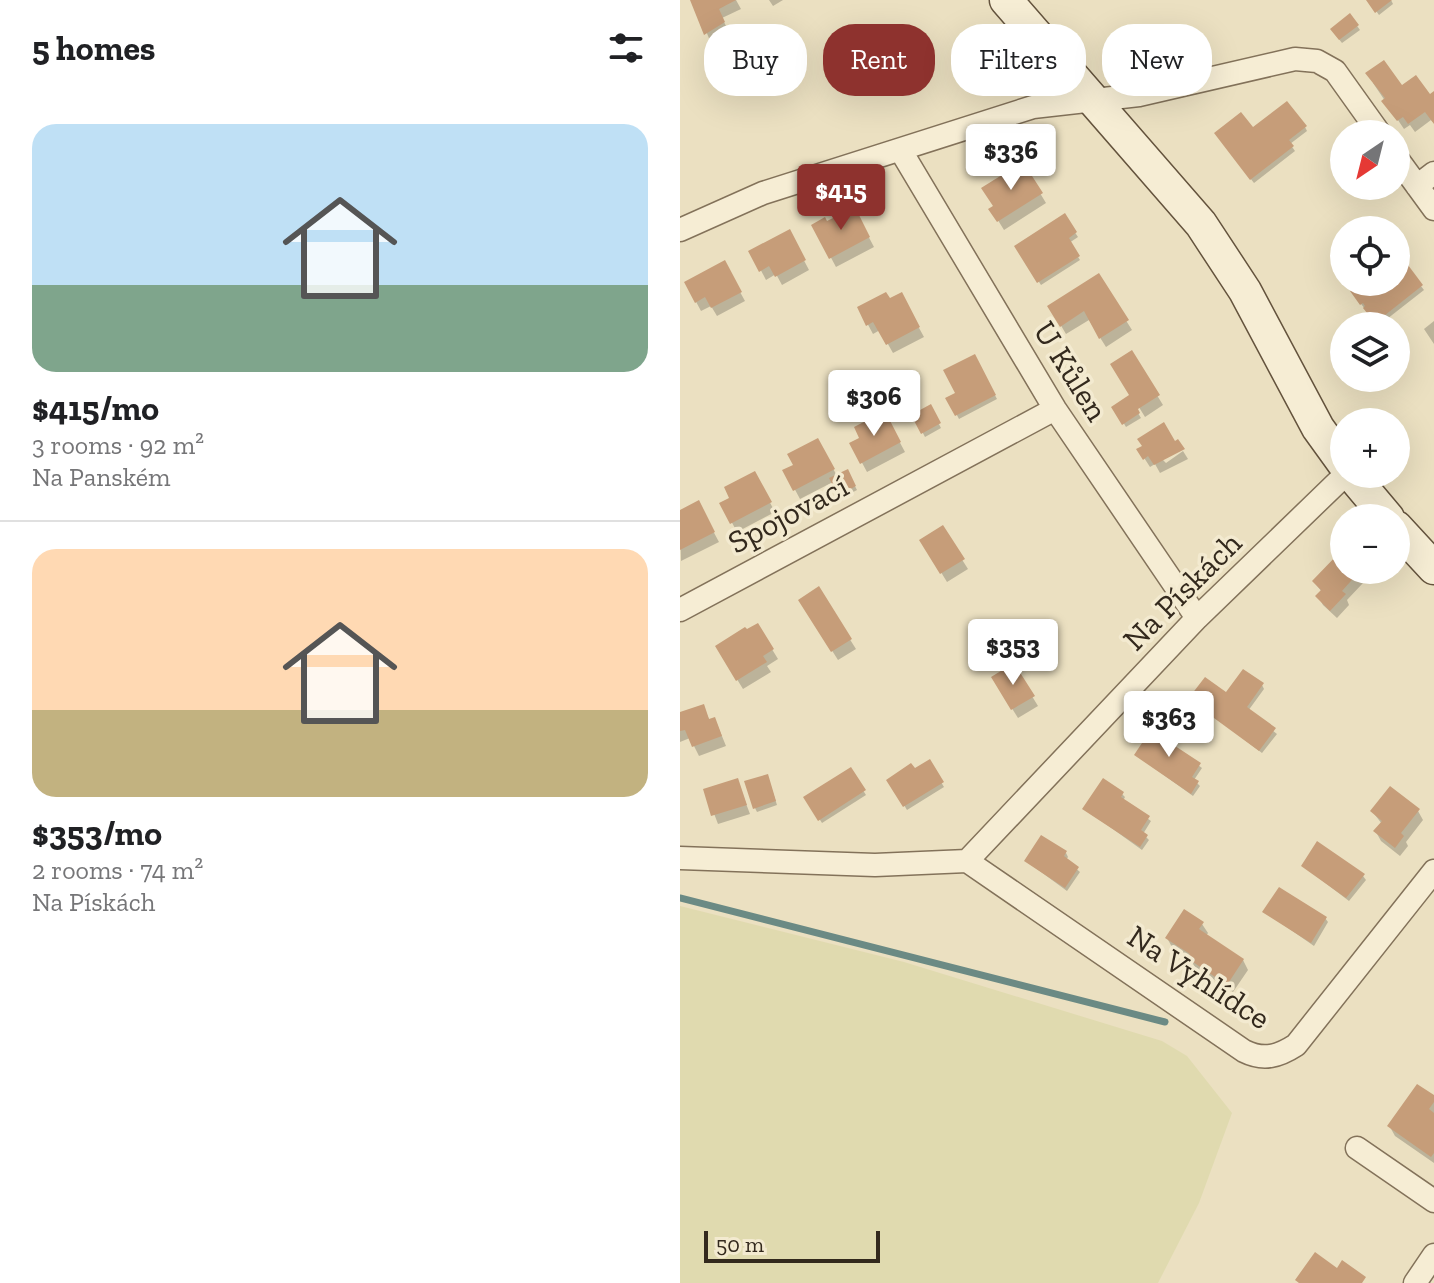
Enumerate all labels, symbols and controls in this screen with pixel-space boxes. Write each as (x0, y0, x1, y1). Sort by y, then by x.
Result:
chip: Buy (704, 24, 807, 96)
chip: Rent (823, 24, 935, 96)
chip: Filters (951, 24, 1086, 96)
chip: New (1102, 24, 1212, 96)
icon: filters (604, 26, 648, 70)
text: 5 homes (32, 28, 155, 69)
north arrow (1330, 120, 1410, 200)
map controls (1330, 120, 1410, 584)
pin: $336 (964, 124, 1058, 192)
text: $336 (984, 134, 1038, 166)
pin: $415 (794, 164, 888, 232)
text: $415 (815, 174, 867, 206)
icon: home (268, 176, 412, 320)
button: locate (1330, 216, 1410, 296)
button: layers (1330, 312, 1410, 392)
street label: U Kůlen (1026, 314, 1117, 428)
pin: $306 (827, 370, 921, 438)
text: $306 (846, 380, 902, 412)
text: $415/mo (32, 388, 159, 429)
button: + (1330, 408, 1410, 488)
text: 3 rooms · 92 m² (32, 429, 204, 461)
text: Na Panském (32, 461, 170, 493)
street label: Spojovací (721, 467, 855, 561)
button: − (1330, 504, 1410, 584)
street label: Na Pískách (1115, 524, 1249, 658)
icon: home (268, 601, 412, 745)
pin: $353 (966, 619, 1060, 687)
text: $353 (986, 629, 1040, 661)
pin: $363 (1122, 691, 1216, 759)
text: $363 (1142, 701, 1196, 733)
text: $353/mo (32, 813, 162, 854)
text: 2 rooms · 74 m² (32, 854, 203, 886)
text: Na Pískách (32, 886, 155, 918)
street label: Na Vyhlídce (1121, 917, 1277, 1037)
scale bar (704, 1227, 880, 1263)
text: 50 m (716, 1231, 764, 1258)

